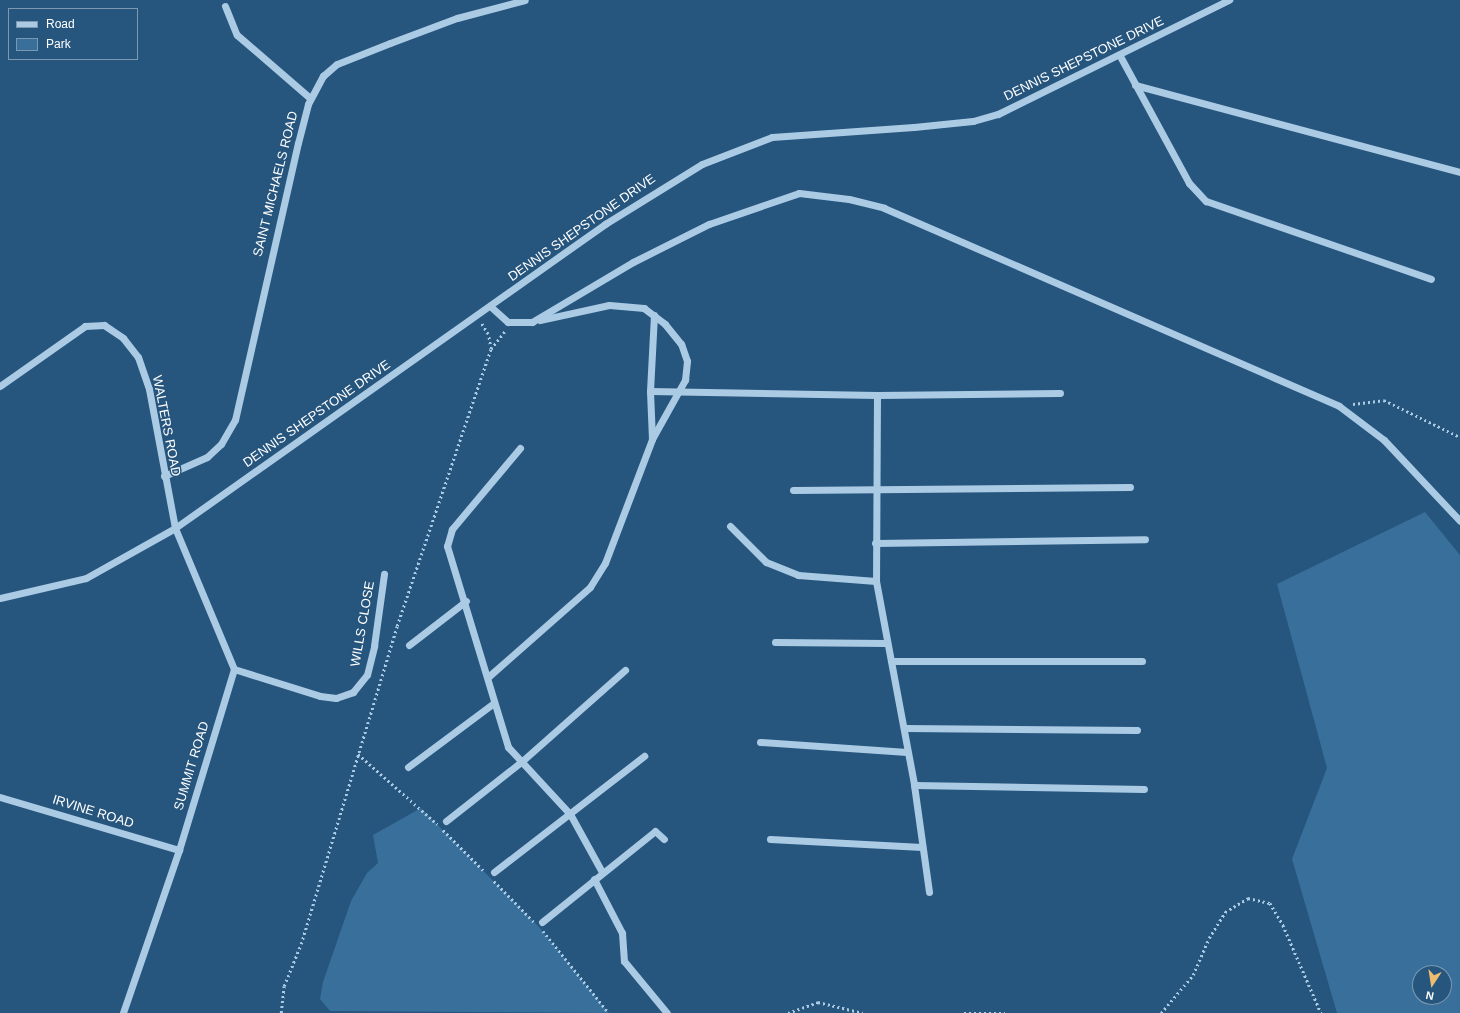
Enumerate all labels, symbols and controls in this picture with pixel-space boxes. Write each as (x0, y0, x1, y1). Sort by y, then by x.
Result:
legend (8, 8, 138, 60)
street label: DENNIS SHEPSTONE DRIVE (1001, 13, 1167, 105)
text: Road (46, 17, 75, 31)
text: Park (46, 37, 71, 51)
street label: SAINT MICHAELS ROAD (250, 110, 302, 258)
street label: DENNIS SHEPSTONE DRIVE (505, 171, 659, 285)
street label: DENNIS SHEPSTONE DRIVE (240, 357, 394, 471)
street label: WALTERS ROAD (149, 374, 183, 478)
street label: WILLS CLOSE (348, 580, 378, 668)
street label: SUMMIT ROAD (171, 720, 213, 812)
street label: IRVINE ROAD (50, 792, 136, 832)
north arrow (1412, 965, 1452, 1005)
text: N (1425, 989, 1435, 1002)

